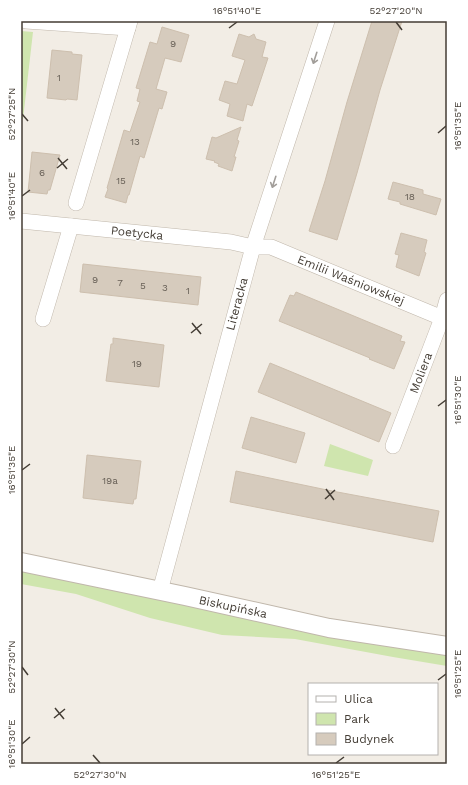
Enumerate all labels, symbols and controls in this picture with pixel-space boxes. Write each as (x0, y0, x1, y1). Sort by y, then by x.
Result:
text: 16°51'40"E (213, 5, 261, 16)
text: 52°27'20"N (369, 5, 423, 16)
house number: 9 (170, 38, 176, 49)
one-way arrow (311, 51, 318, 64)
house number: 1 (57, 72, 61, 83)
text: 52°27'25"N (6, 88, 17, 140)
text: 16°51'35"E (452, 102, 463, 150)
house number: 13 (130, 136, 140, 147)
house number: 6 (39, 167, 45, 178)
text: 16°51'40"E (6, 172, 17, 220)
house number: 15 (116, 175, 126, 186)
one-way arrow (270, 175, 277, 188)
house number: 18 (405, 191, 415, 202)
street label: Poetycka (110, 223, 164, 243)
street label: Emilii Waśniowskiej (295, 252, 407, 308)
house number: 9 (92, 274, 98, 285)
street label: Literacka (223, 276, 251, 332)
house number: 7 (117, 277, 123, 288)
house number: 5 (140, 280, 146, 291)
house number: 3 (162, 282, 168, 293)
house number: 1 (186, 285, 190, 296)
street label: Moliera (407, 350, 435, 395)
house number: 19 (132, 358, 142, 369)
text: 16°51'30"E (452, 375, 463, 425)
text: 16°51'35"E (6, 446, 17, 494)
house number: 19a (102, 475, 118, 486)
street label: Biskupińska (198, 593, 269, 621)
text: 52°27'30"N (6, 640, 17, 694)
text: 16°51'25"E (452, 650, 463, 698)
legend (308, 683, 438, 755)
text: Ulica (344, 692, 373, 706)
text: Park (344, 712, 370, 726)
text: 16°51'30"E (6, 719, 17, 769)
text: Budynek (344, 732, 394, 746)
text: 52°27'30"N (73, 769, 127, 780)
text: 16°51'25"E (312, 769, 360, 780)

